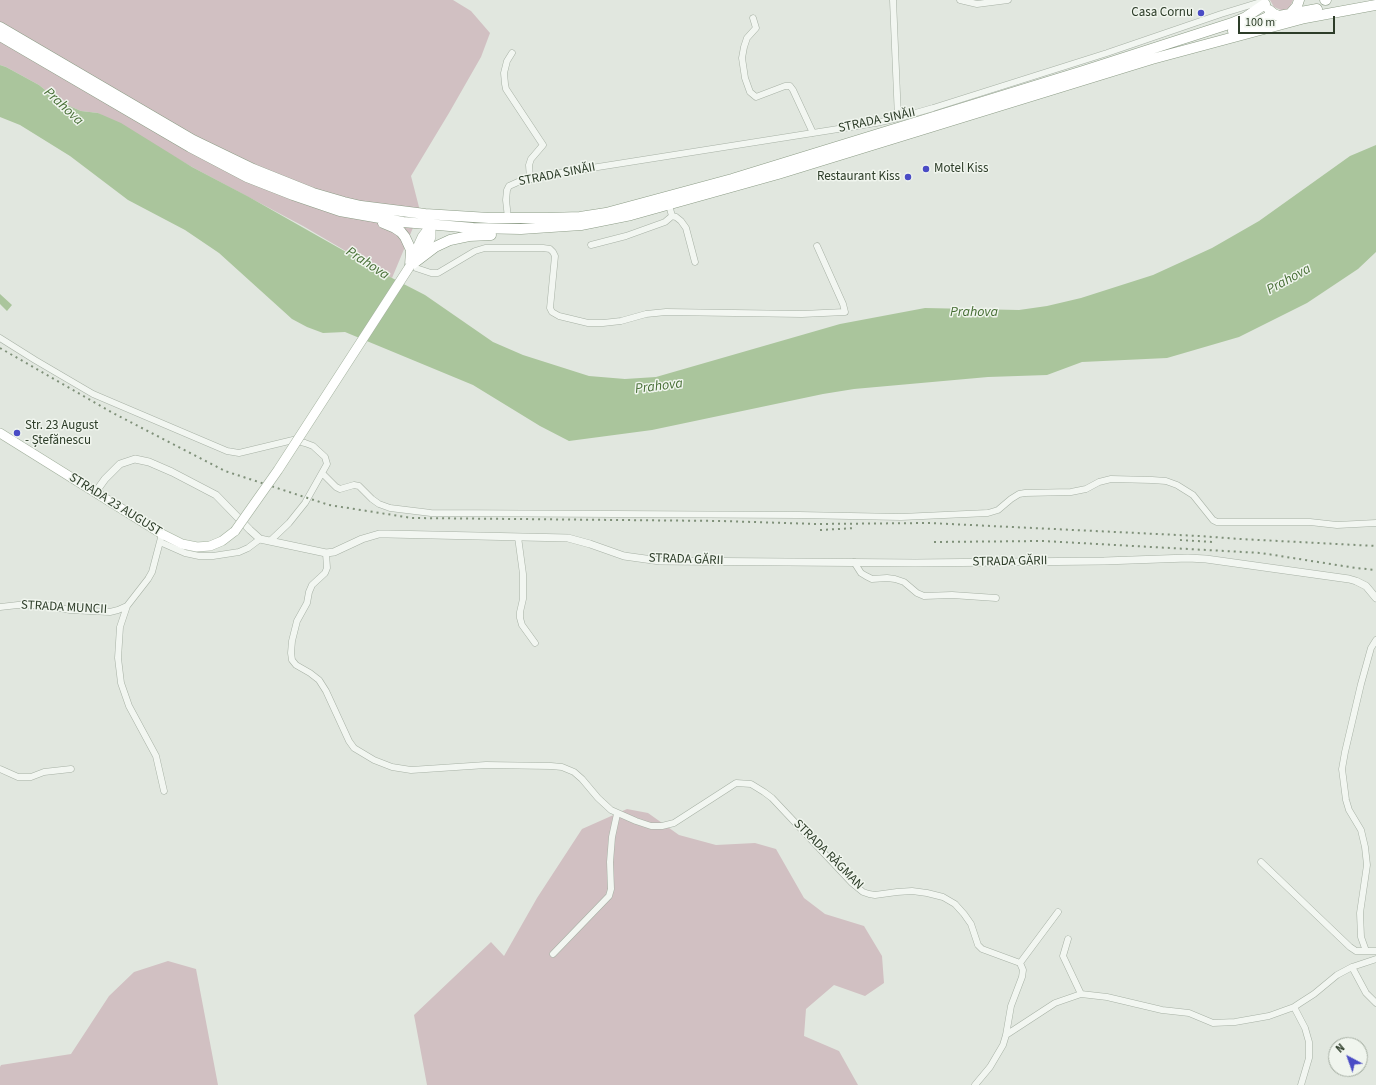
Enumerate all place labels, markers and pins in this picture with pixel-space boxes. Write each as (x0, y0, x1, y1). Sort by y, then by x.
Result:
place label: Casa Cornu (1131, 5, 1193, 21)
marker: Casa Cornu (1196, 8, 1206, 18)
place label: Motel Kiss (934, 161, 988, 177)
marker: Motel Kiss (921, 164, 931, 174)
place label: Restaurant Kiss (817, 169, 900, 185)
marker: Restaurant Kiss (903, 172, 913, 182)
place label: Str. 23 August - Ștefănescu (25, 418, 98, 449)
marker: Str. 23 August - Ștefănescu (12, 428, 22, 438)

